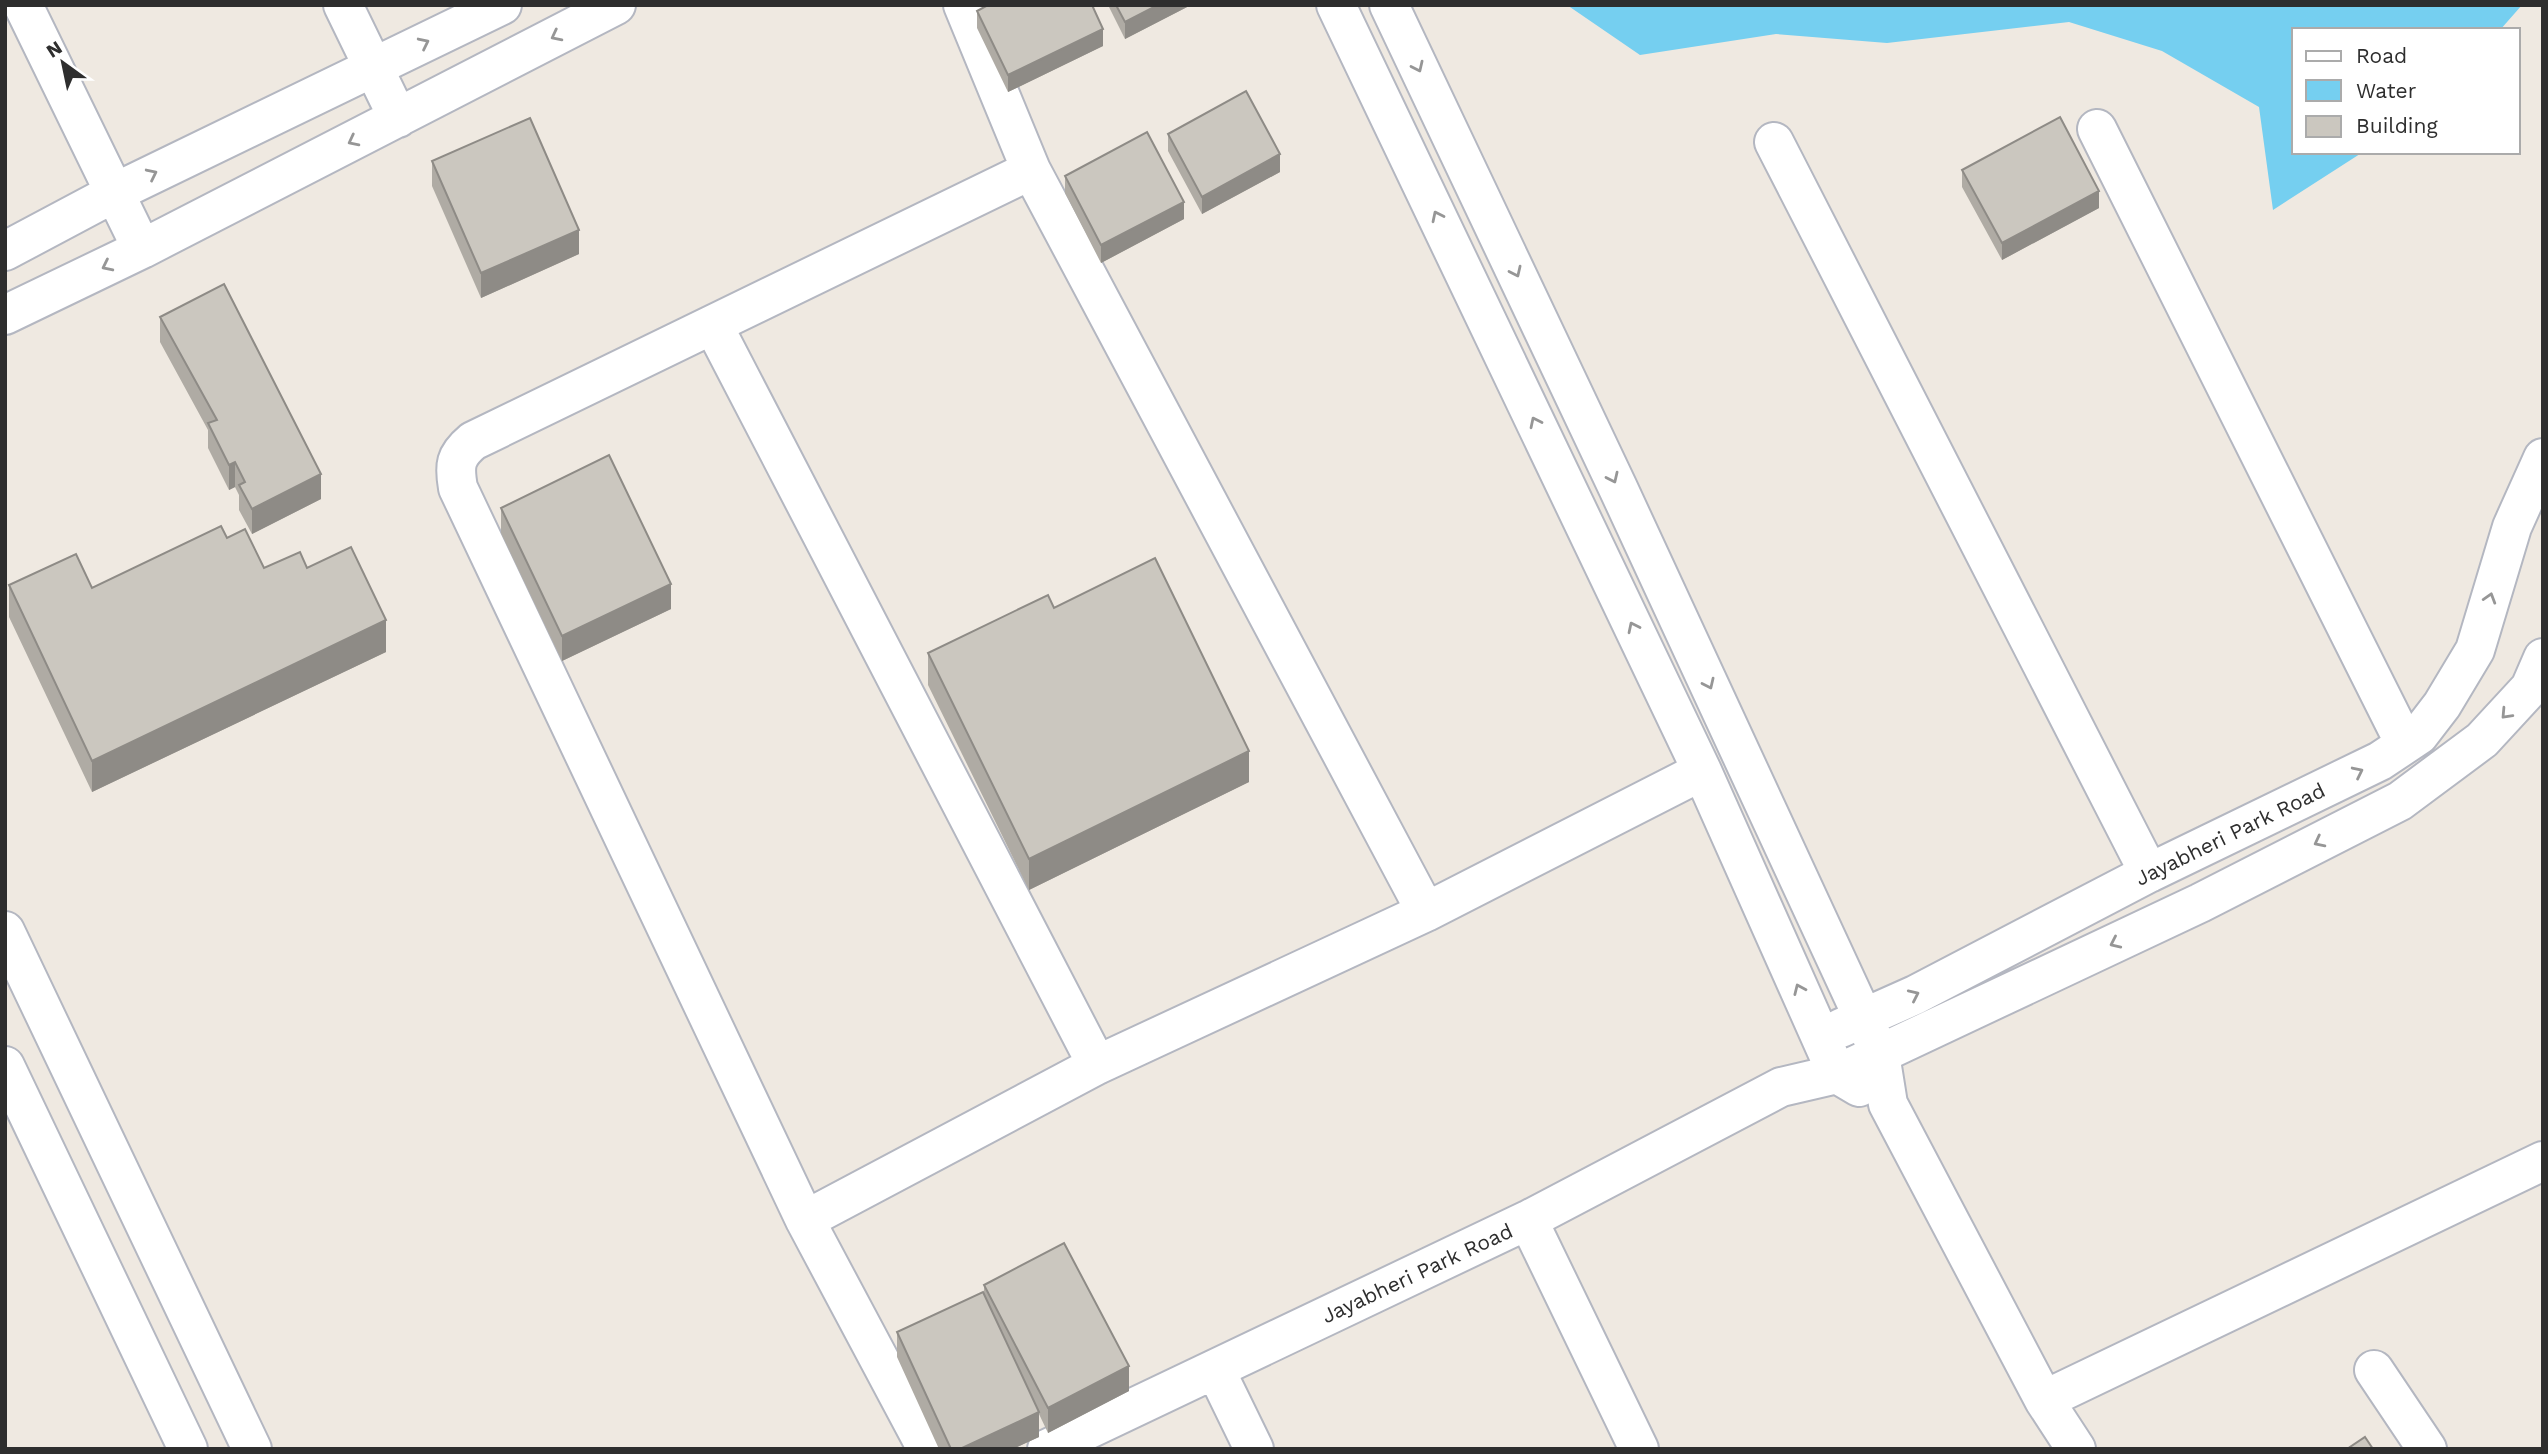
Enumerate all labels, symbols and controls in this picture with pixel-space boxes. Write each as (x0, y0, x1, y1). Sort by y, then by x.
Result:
north arrow (28, 28, 98, 98)
one-way arrow (551, 28, 563, 42)
legend (2292, 28, 2520, 154)
text: N (42, 36, 66, 63)
one-way arrow (417, 38, 429, 52)
text: Road (2356, 43, 2407, 68)
one-way arrow (1410, 60, 1424, 72)
text: Water (2356, 78, 2417, 103)
text: Building (2356, 113, 2438, 138)
one-way arrow (348, 132, 360, 146)
one-way arrow (145, 169, 157, 183)
one-way arrow (1431, 211, 1445, 223)
one-way arrow (102, 258, 114, 272)
one-way arrow (1508, 265, 1522, 277)
one-way arrow (1529, 417, 1543, 429)
one-way arrow (1605, 471, 1619, 483)
one-way arrow (2482, 592, 2497, 604)
one-way arrow (1627, 622, 1641, 634)
one-way arrow (1701, 677, 1715, 689)
one-way arrow (2501, 706, 2514, 719)
one-way arrow (2351, 766, 2363, 780)
street label: Jayabheri Park Road (2131, 777, 2329, 891)
one-way arrow (2314, 834, 2326, 848)
one-way arrow (2110, 934, 2122, 948)
one-way arrow (1793, 984, 1807, 997)
one-way arrow (1907, 989, 1919, 1003)
street label: Jayabheri Park Road (1317, 1218, 1517, 1328)

